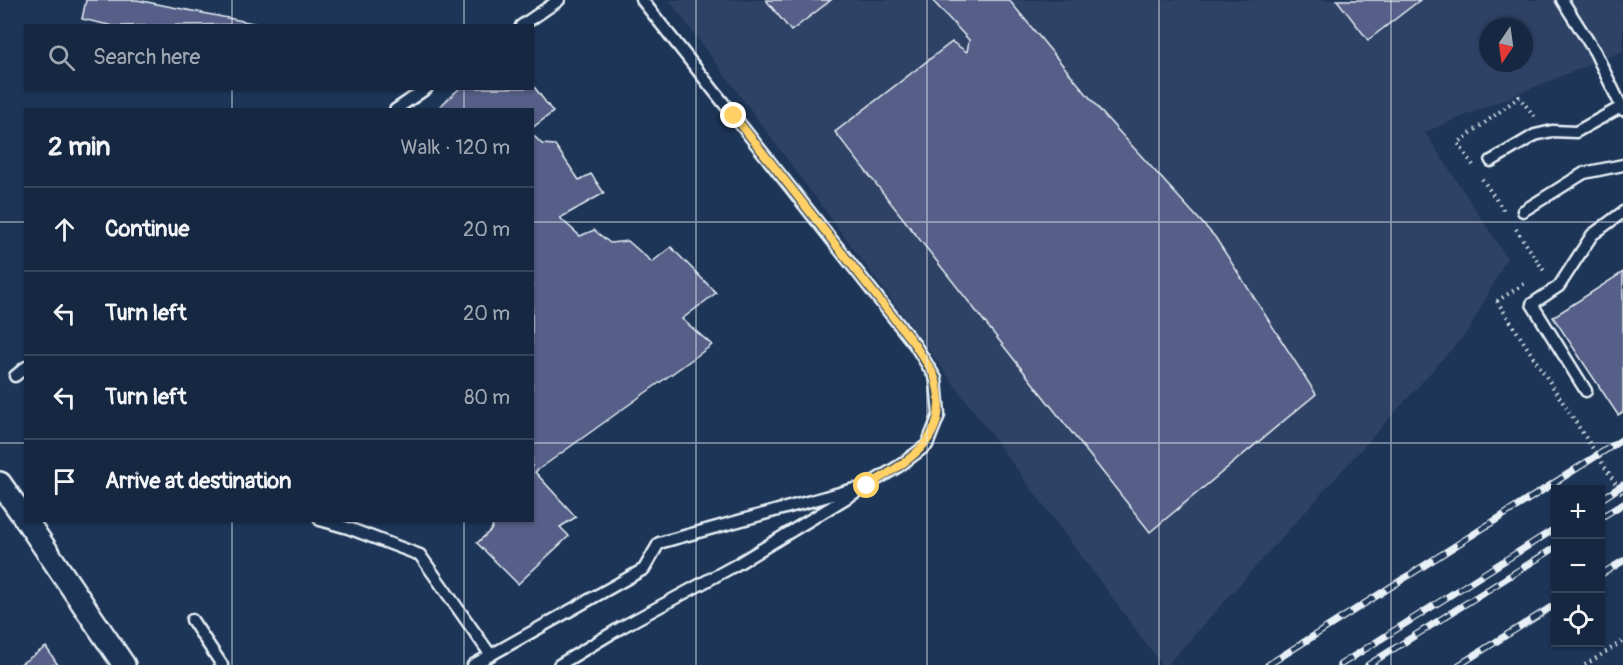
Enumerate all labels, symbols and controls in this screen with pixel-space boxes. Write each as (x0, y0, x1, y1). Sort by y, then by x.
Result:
north arrow (1479, 18, 1533, 72)
search box (24, 24, 534, 90)
icon: search (45, 41, 78, 74)
text: Search here (93, 43, 200, 71)
route end (720, 102, 746, 128)
text: 2 min (48, 131, 110, 163)
text: Walk · 120 m (401, 135, 510, 160)
icon: ahead (48, 213, 81, 246)
text: Continue (105, 215, 189, 243)
text: 20 m (463, 217, 510, 242)
icon: left (48, 297, 81, 330)
text: Turn left (105, 299, 187, 327)
text: 20 m (463, 301, 510, 326)
icon: left (48, 381, 81, 414)
text: Turn left (105, 383, 187, 411)
text: 80 m (464, 385, 510, 410)
icon: arrive (48, 465, 81, 498)
text: Arrive at destination (105, 467, 291, 495)
route start (853, 472, 879, 498)
map controls (1551, 485, 1605, 647)
button: + (1551, 485, 1605, 539)
button: − (1551, 539, 1605, 593)
button: locate (1551, 593, 1605, 647)

